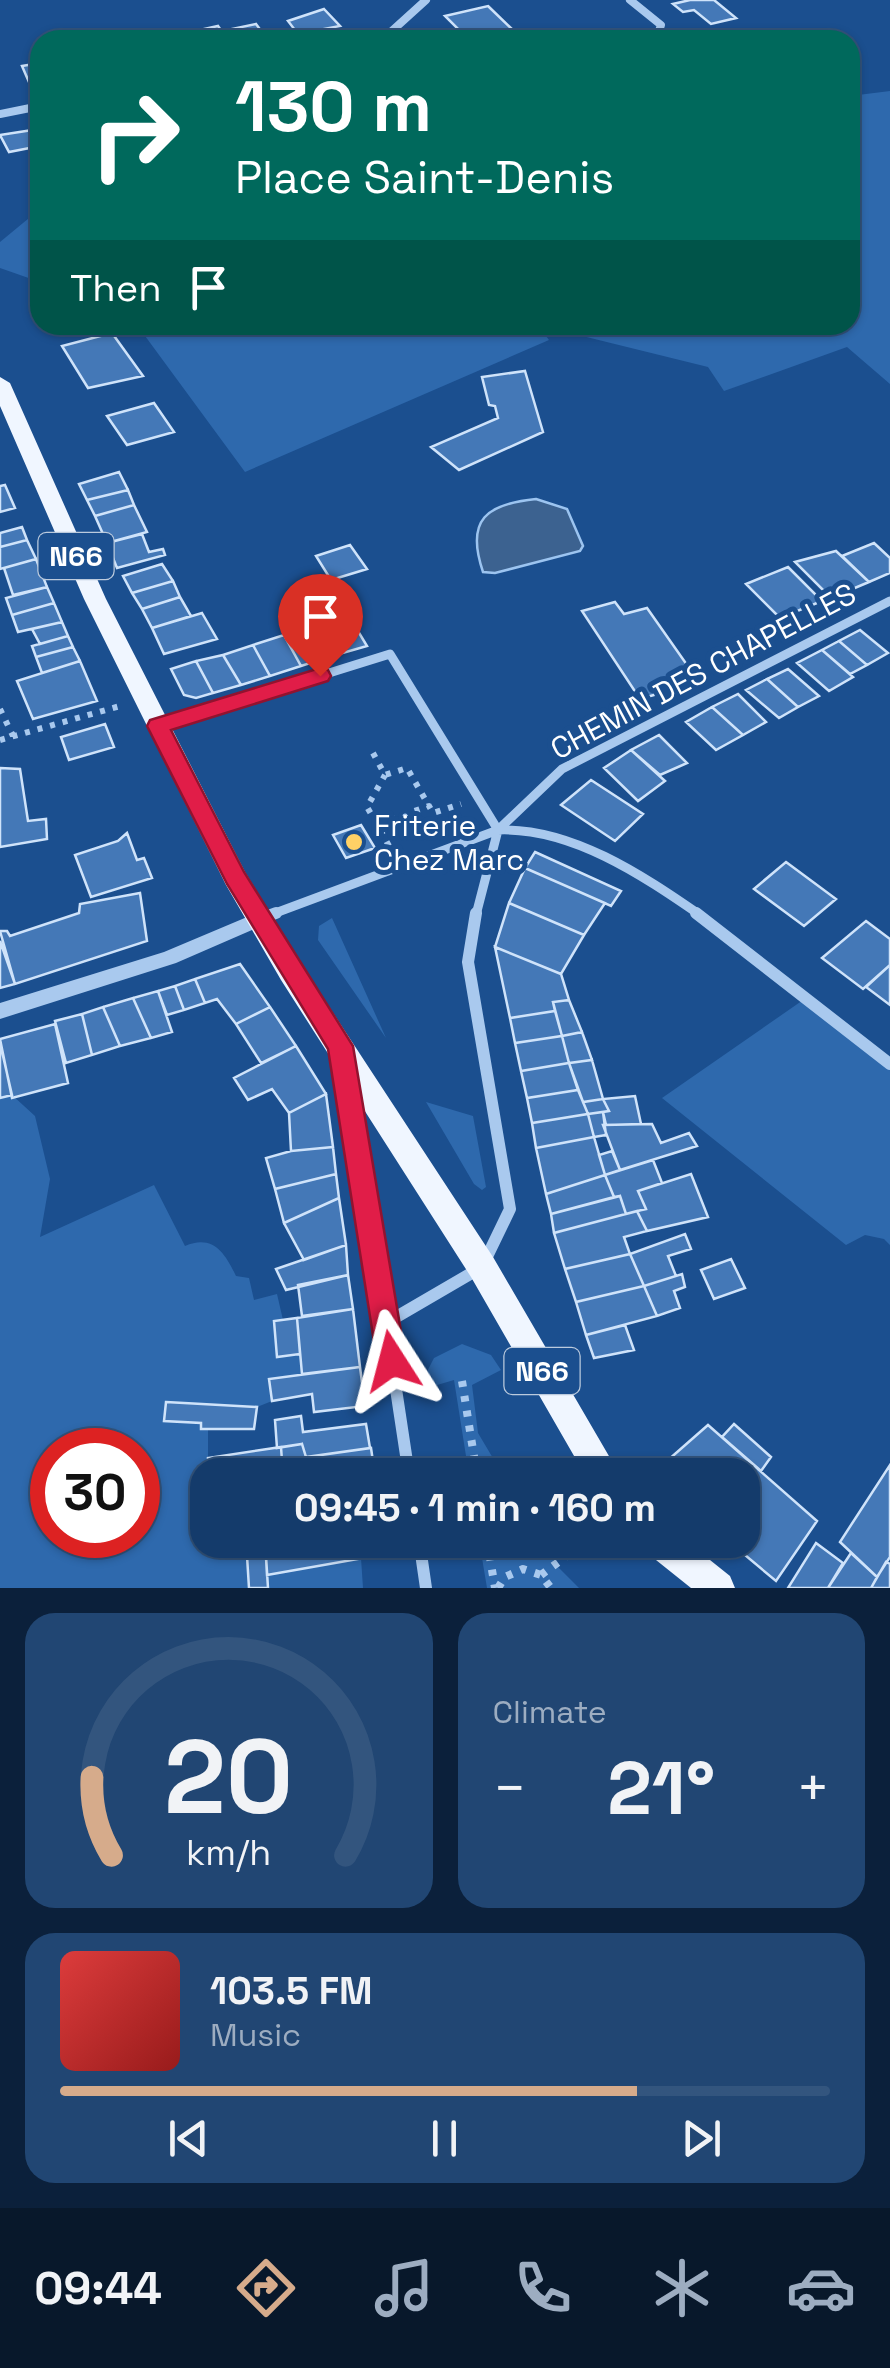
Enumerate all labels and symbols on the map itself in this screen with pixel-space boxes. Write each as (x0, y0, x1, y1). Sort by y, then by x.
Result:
road number: N66 (38, 533, 114, 579)
pin (278, 574, 363, 677)
street label: CHEMIN DES CHAPELLES (544, 574, 862, 768)
place label: Friterie Chez Marc (374, 806, 524, 879)
marker: Friterie Chez Marc (343, 831, 365, 853)
position arrow (340, 1309, 444, 1413)
road number: N66 (504, 1348, 580, 1394)
speed limit sign: 30 (30, 1428, 160, 1558)

